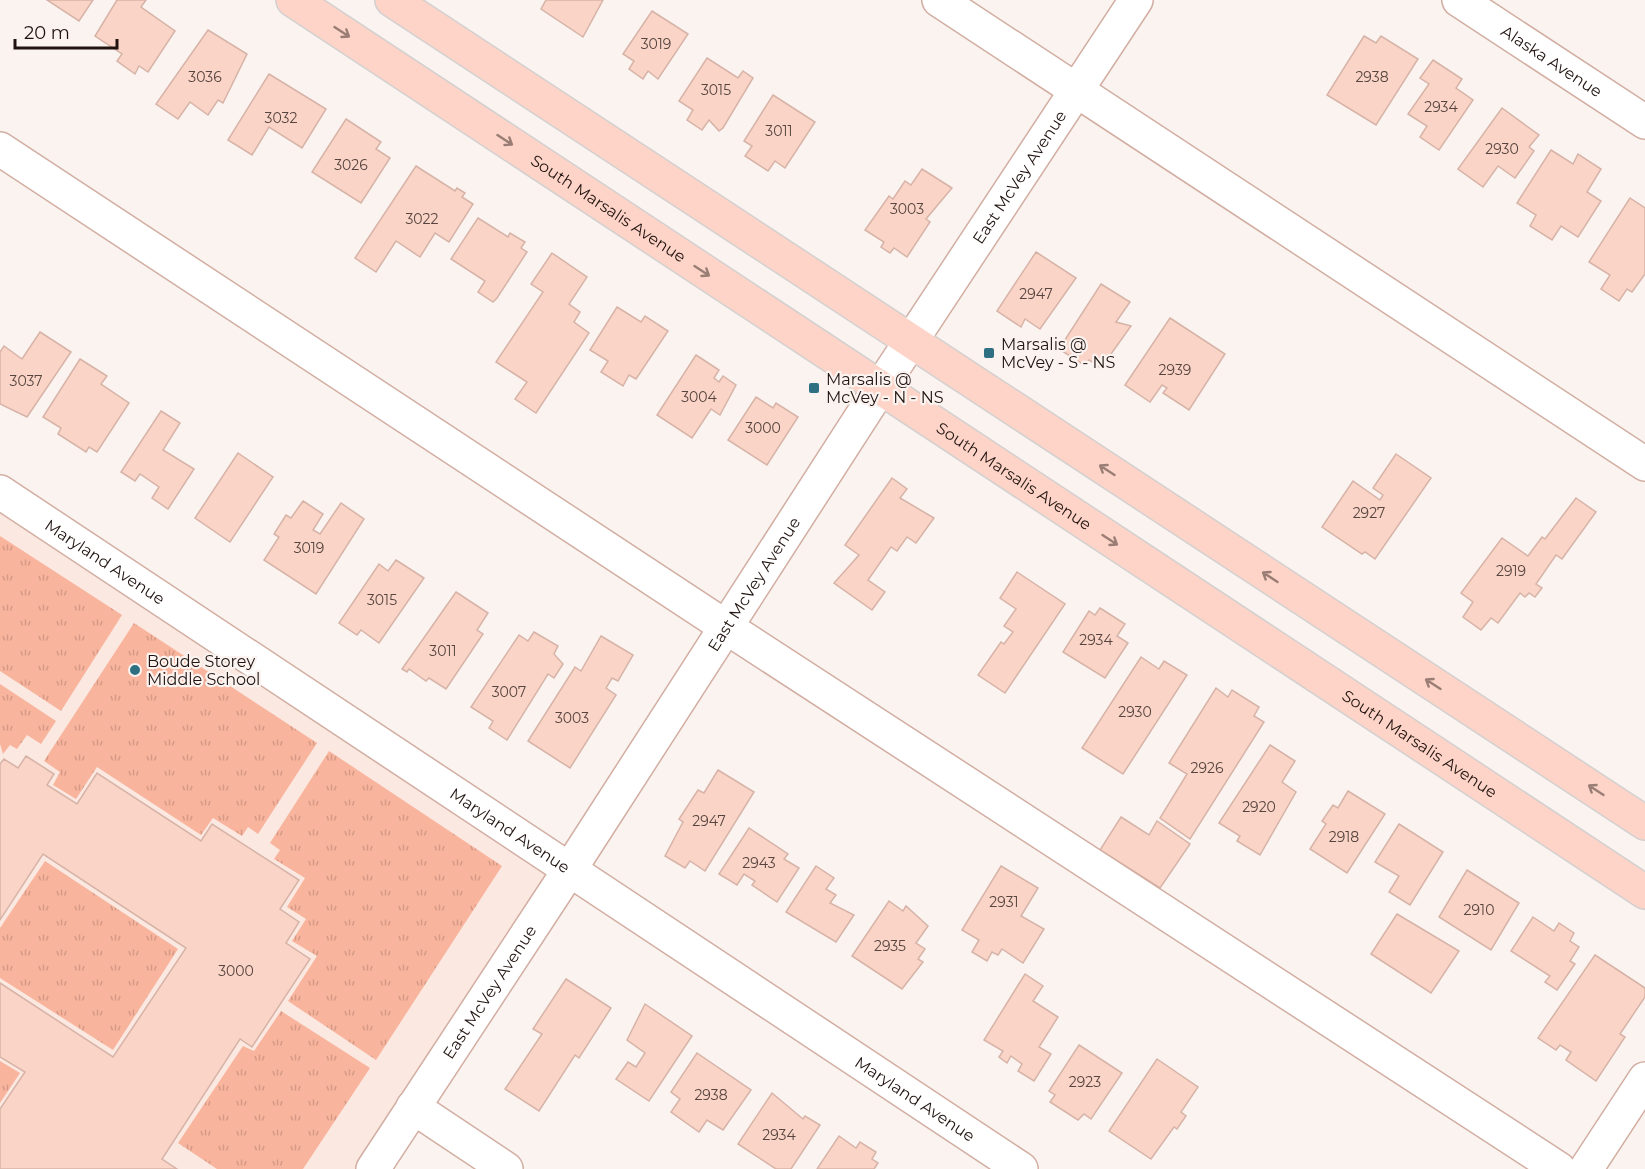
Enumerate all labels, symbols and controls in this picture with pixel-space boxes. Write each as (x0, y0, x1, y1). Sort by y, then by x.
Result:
scale bar (15, 12, 117, 50)
street label: Alaska Avenue (1498, 21, 1605, 101)
text: 20 m (24, 22, 70, 44)
one-way arrow (333, 26, 350, 38)
house number: 3019 (641, 35, 671, 53)
house number: 3036 (188, 68, 222, 86)
house number: 2938 (1355, 68, 1389, 86)
house number: 3015 (701, 81, 731, 99)
house number: 2934 (1424, 98, 1458, 116)
street label: East McVey Avenue (969, 107, 1071, 248)
house number: 3032 (265, 109, 297, 127)
house number: 3011 (765, 122, 793, 140)
one-way arrow (496, 134, 512, 146)
house number: 2930 (1485, 140, 1519, 158)
street label: South Marsalis Avenue (527, 151, 689, 267)
house number: 3026 (334, 156, 368, 174)
house number: 3003 (890, 200, 924, 218)
house number: 3022 (405, 210, 439, 228)
one-way arrow (694, 264, 711, 277)
house number: 2947 (1019, 285, 1053, 303)
place label: Marsalis @ McVey - S - NS (1001, 335, 1115, 372)
marker: Marsalis @ McVey - S - NS (982, 346, 996, 360)
house number: 2939 (1159, 361, 1191, 379)
place label: Marsalis @ McVey - N - NS (826, 370, 944, 407)
house number: 3037 (10, 372, 43, 390)
marker: Marsalis @ McVey - N - NS (807, 381, 821, 395)
house number: 3004 (681, 388, 718, 406)
street label: South Marsalis Avenue (933, 418, 1095, 534)
house number: 3000 (745, 419, 781, 437)
one-way arrow (1099, 463, 1116, 475)
house number: 2927 (1353, 504, 1385, 522)
street label: East McVey Avenue (704, 514, 804, 655)
street label: Maryland Avenue (41, 515, 168, 609)
one-way arrow (1102, 534, 1118, 546)
house number: 3019 (294, 539, 324, 557)
house number: 2919 (1496, 562, 1526, 580)
one-way arrow (1262, 570, 1279, 582)
house number: 3015 (367, 591, 397, 609)
house number: 2934 (1079, 631, 1113, 649)
house number: 3011 (429, 642, 457, 660)
place label: Boude Storey Middle School (147, 652, 260, 689)
marker: Boude Storey Middle School (128, 663, 142, 677)
one-way arrow (1425, 677, 1442, 689)
house number: 3007 (492, 683, 526, 701)
street label: South Marsalis Avenue (1339, 686, 1501, 802)
house number: 2930 (1118, 703, 1152, 721)
house number: 3003 (555, 709, 589, 727)
house number: 2926 (1191, 759, 1224, 777)
street label: Maryland Avenue (446, 784, 573, 877)
one-way arrow (1588, 784, 1605, 796)
house number: 2920 (1242, 798, 1276, 816)
house number: 2947 (692, 812, 726, 830)
house number: 2918 (1329, 828, 1359, 846)
house number: 2943 (742, 854, 776, 872)
house number: 2931 (989, 893, 1019, 911)
house number: 2910 (1464, 901, 1494, 919)
street label: East McVey Avenue (439, 922, 541, 1062)
house number: 2935 (874, 937, 906, 955)
house number: 3000 (218, 962, 254, 980)
street label: Maryland Avenue (851, 1053, 978, 1146)
house number: 2923 (1069, 1073, 1101, 1091)
house number: 2938 (694, 1086, 728, 1104)
house number: 2934 (762, 1126, 796, 1144)

